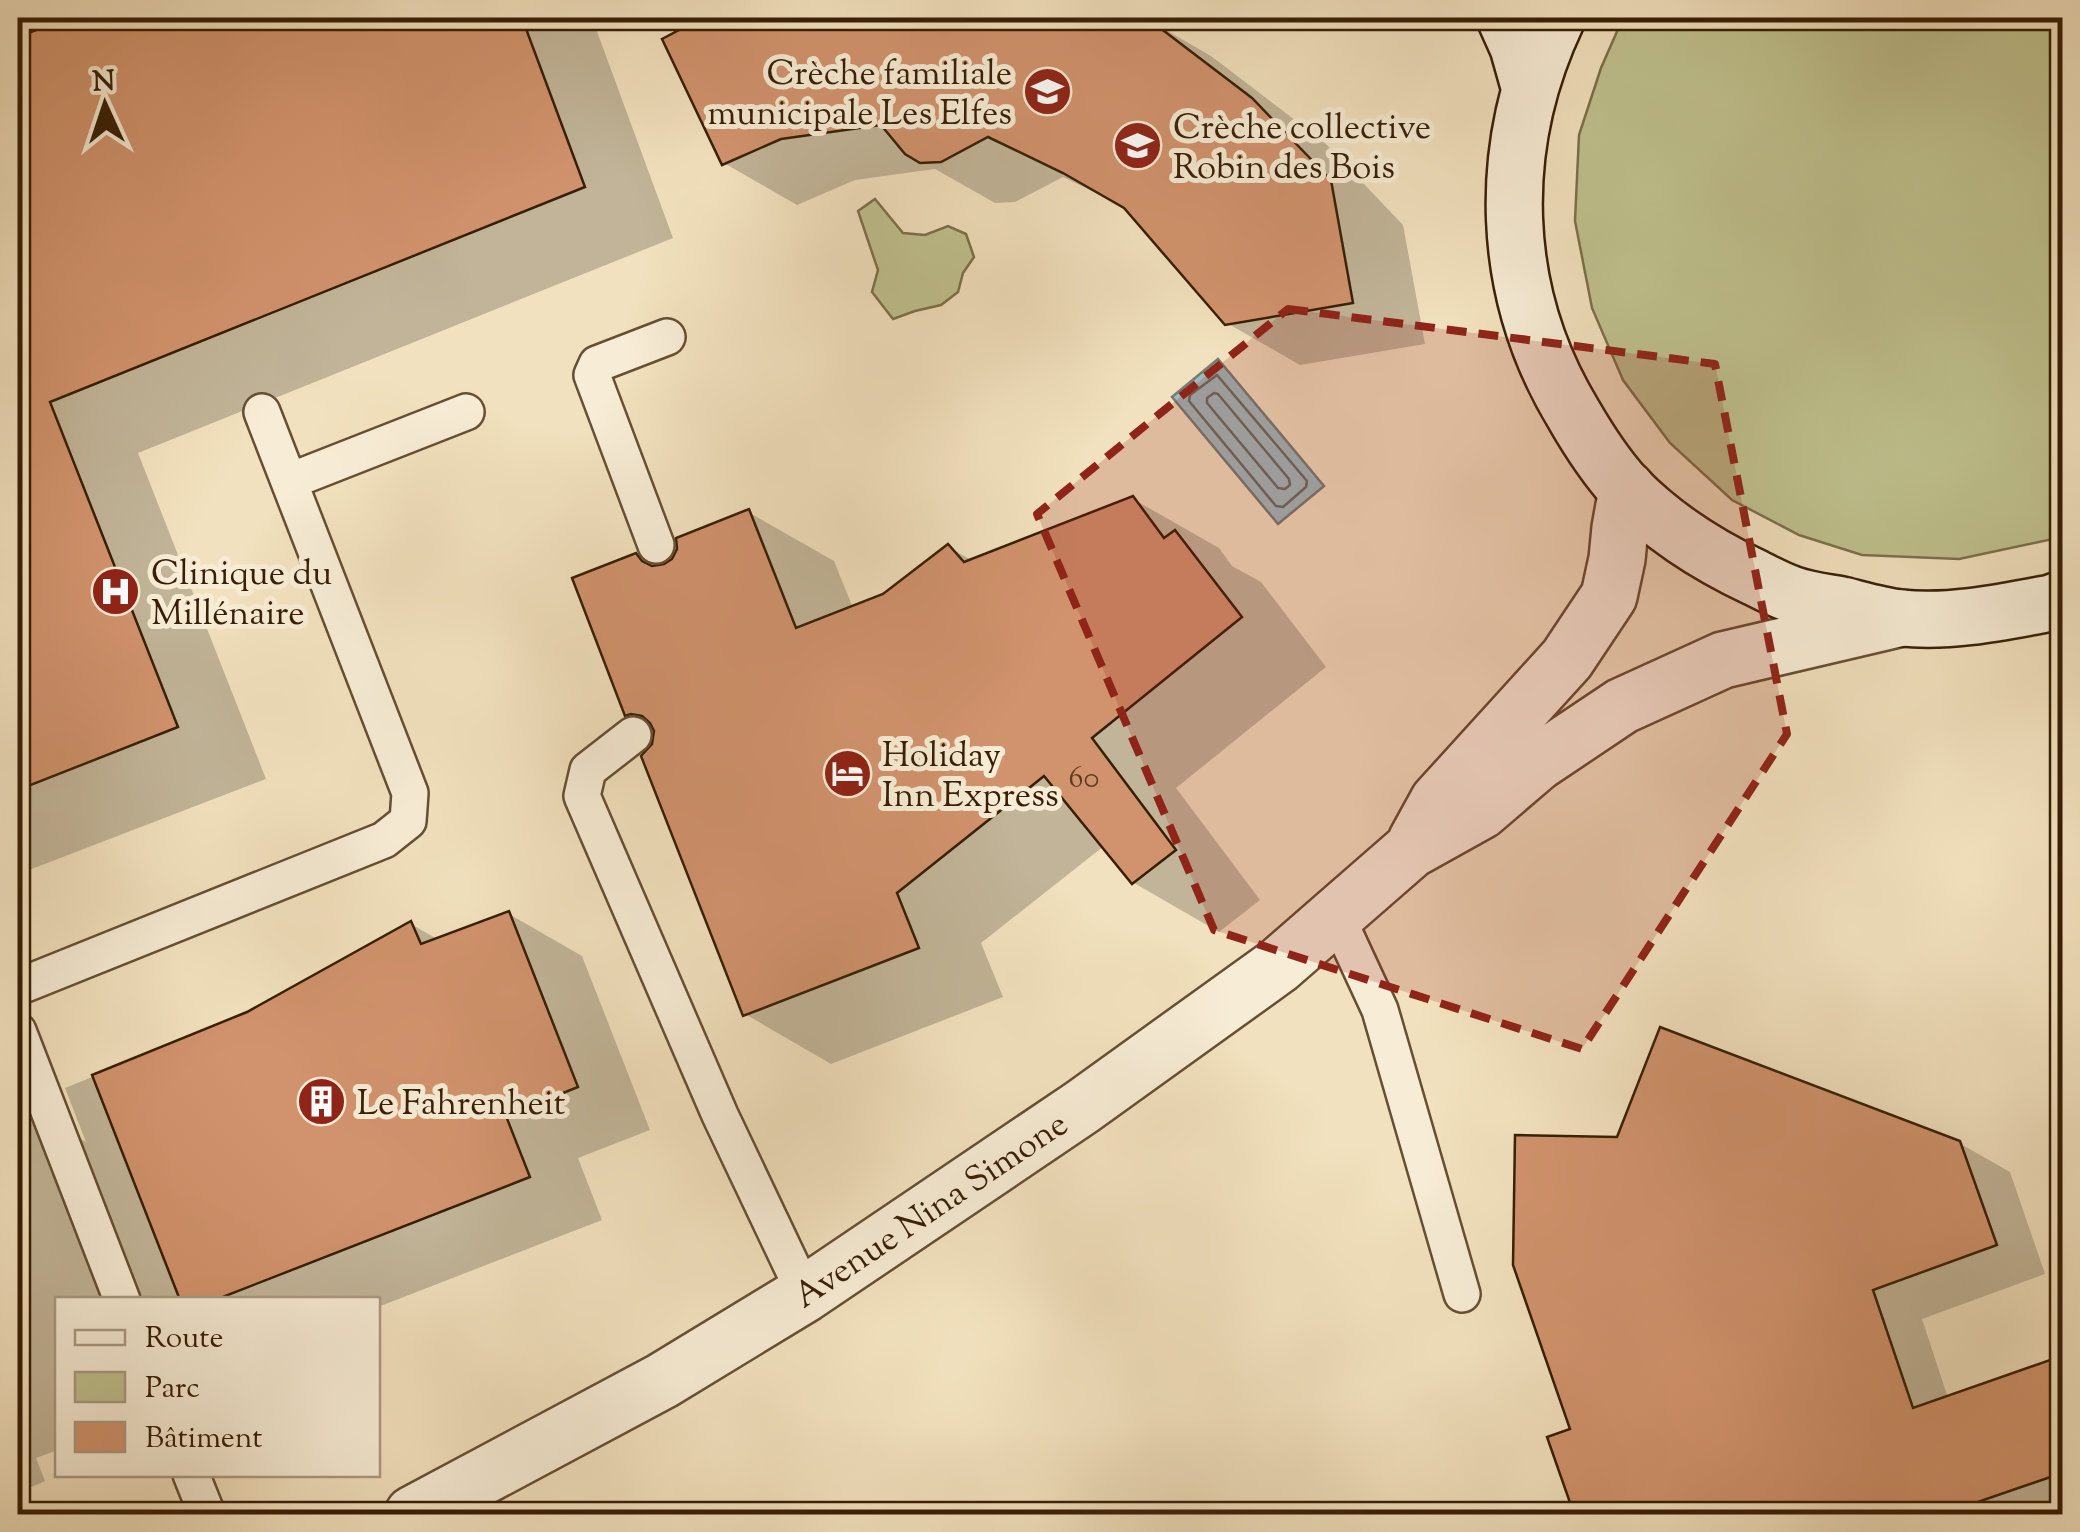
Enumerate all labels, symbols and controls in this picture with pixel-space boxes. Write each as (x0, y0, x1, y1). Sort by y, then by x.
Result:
place label: Crèche familiale municipale Les Elfes (707, 50, 1012, 141)
north arrow (55, 55, 155, 155)
text: N (92, 62, 116, 104)
school or university icon: Crèche familiale municipale Les Elfes (1021, 66, 1073, 118)
place label: Crèche collective Robin des Bois (1173, 104, 1431, 195)
school or university icon: Crèche collective Robin des Bois (1112, 120, 1164, 172)
place label: Clinique du Millénaire (151, 550, 332, 641)
hospital icon: Clinique du Millénaire (90, 566, 142, 618)
place label: Holiday Inn Express (882, 732, 1059, 823)
hotel icon: Holiday Inn Express (821, 748, 873, 800)
house number: 60 (1069, 758, 1099, 801)
building icon: Le Fahrenheit (296, 1076, 348, 1128)
place label: Le Fahrenheit (357, 1080, 565, 1131)
street label: Avenue Nina Simone (784, 1101, 1080, 1323)
legend (55, 1297, 380, 1477)
text: Route (145, 1318, 224, 1361)
text: Parc (145, 1368, 200, 1411)
text: Bâtiment (145, 1418, 262, 1461)

